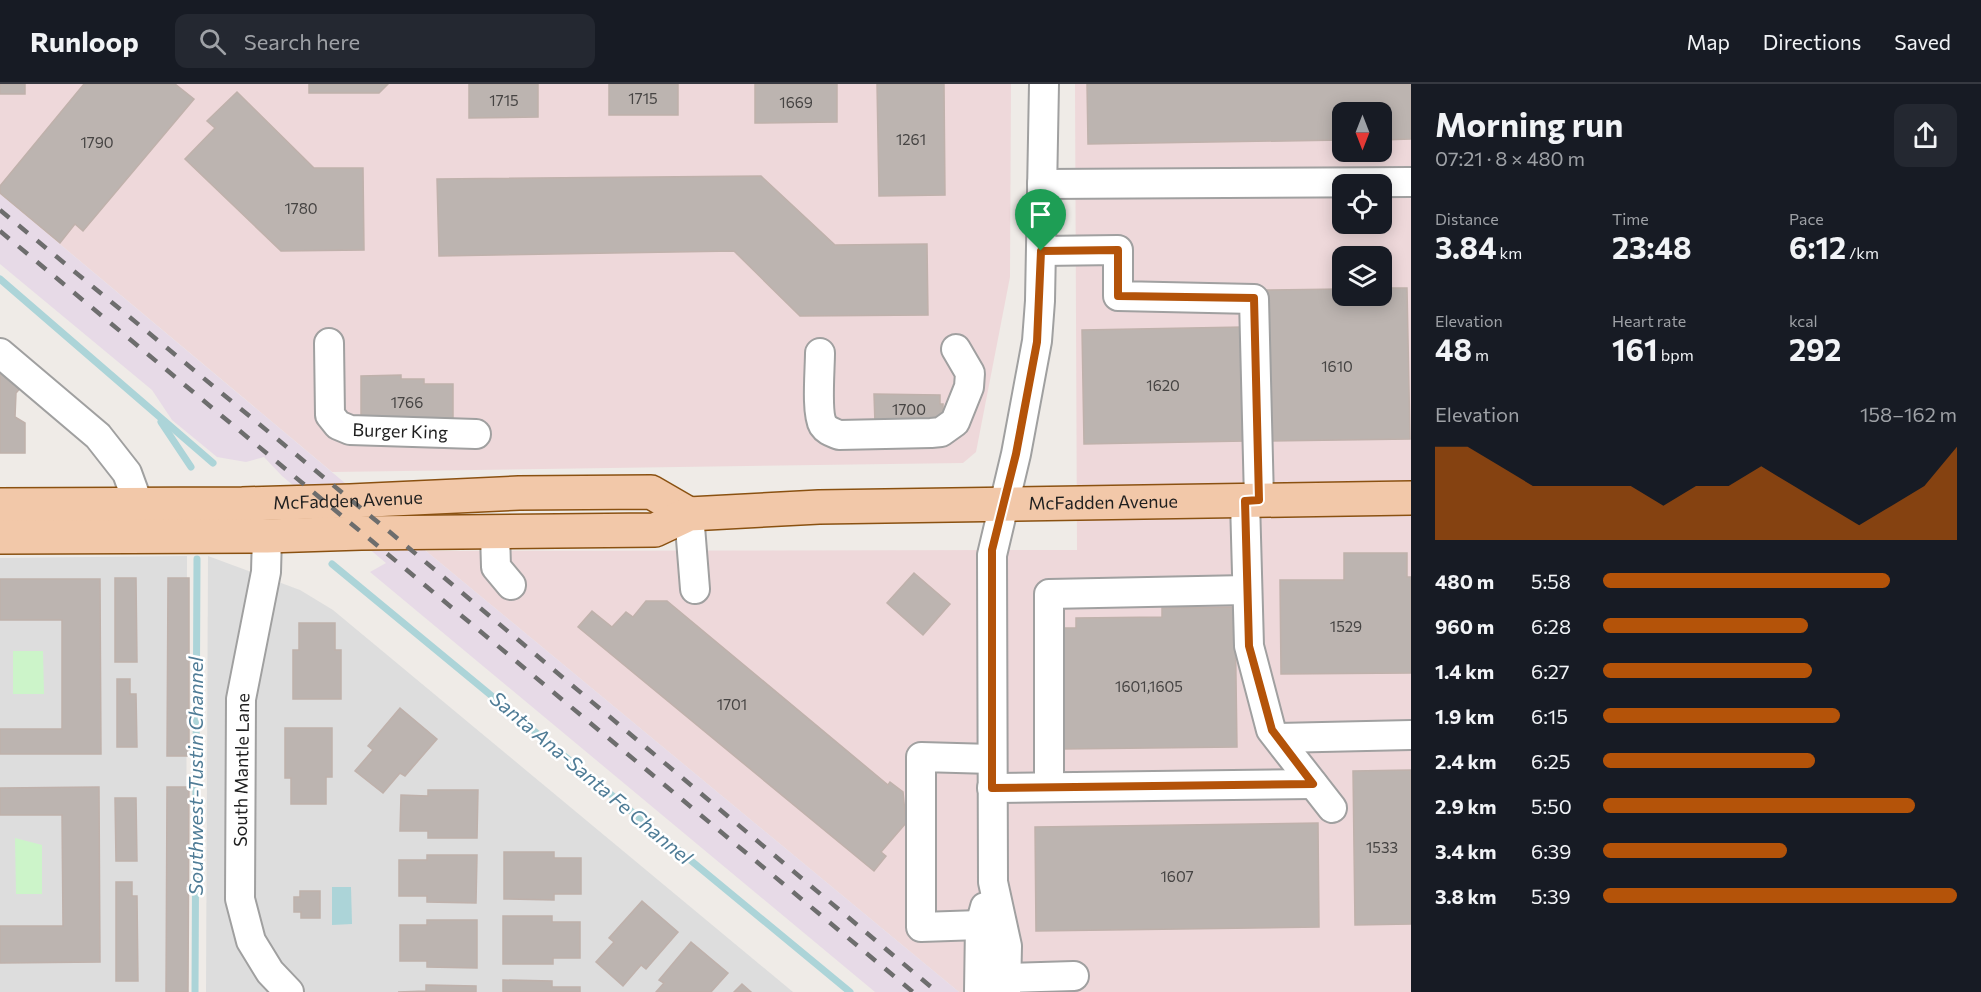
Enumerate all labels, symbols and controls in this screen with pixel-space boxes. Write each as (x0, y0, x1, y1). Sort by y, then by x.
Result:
search box (175, 14, 595, 68)
text: Runloop (30, 24, 139, 58)
icon: search (196, 25, 229, 58)
text: Search here (244, 28, 360, 55)
text: Map (1687, 29, 1730, 54)
text: Directions (1763, 29, 1861, 54)
text: Saved (1894, 29, 1951, 54)
house number: 1715 (628, 89, 658, 107)
house number: 1715 (489, 91, 519, 109)
house number: 1669 (779, 93, 813, 111)
north arrow (1332, 102, 1392, 162)
map controls (1332, 102, 1392, 306)
text: Morning run (1435, 103, 1623, 144)
button: share (1894, 104, 1957, 167)
house number: 1261 (896, 130, 926, 148)
house number: 1790 (80, 133, 114, 151)
text: 07:21 · 8 × 480 m (1435, 146, 1585, 170)
button: locate (1332, 174, 1392, 234)
pin (1015, 189, 1066, 251)
icon: arrive (1024, 198, 1057, 231)
house number: 1780 (284, 199, 318, 217)
text: Distance (1435, 209, 1499, 228)
text: Time (1612, 209, 1649, 228)
text: Pace (1789, 209, 1824, 228)
text: 3.84 (1435, 228, 1497, 265)
text: 23:48 (1612, 228, 1691, 265)
text: 6:12 (1789, 228, 1846, 265)
text: km (1497, 243, 1522, 262)
text: /km (1846, 243, 1879, 262)
button: layers (1332, 246, 1392, 306)
text: Elevation (1435, 311, 1503, 330)
text: Heart rate (1612, 311, 1686, 330)
text: kcal (1789, 311, 1818, 330)
text: 48 (1435, 330, 1472, 367)
text: 161 (1612, 330, 1658, 367)
text: 292 (1789, 330, 1841, 367)
text: m (1472, 345, 1489, 364)
text: bpm (1658, 345, 1694, 364)
house number: 1610 (1321, 357, 1353, 375)
house number: 1620 (1146, 376, 1180, 394)
house number: 1766 (391, 393, 423, 411)
house number: 1700 (892, 400, 926, 418)
text: Elevation (1435, 402, 1520, 426)
text: 158–162 m (1860, 402, 1957, 426)
street label: Burger King (352, 418, 448, 443)
street label: McFadden Avenue (273, 486, 423, 513)
street label: McFadden Avenue (1028, 490, 1178, 514)
text: 480 m (1435, 569, 1494, 593)
text: 5:58 (1531, 569, 1571, 593)
text: 960 m (1435, 614, 1494, 638)
text: 6:28 (1531, 614, 1571, 638)
house number: 1529 (1330, 617, 1362, 635)
water label: Southwest-Tustin Channel (183, 656, 207, 895)
text: 1.4 km (1435, 659, 1494, 683)
text: 6:27 (1531, 659, 1569, 683)
house number: 1601,1605 (1115, 677, 1183, 695)
water label: Santa Ana-Santa Fe Channel (486, 686, 698, 869)
street label: South Mantle Lane (229, 693, 253, 847)
house number: 1701 (717, 695, 747, 713)
text: 1.9 km (1435, 704, 1494, 728)
text: 6:15 (1531, 704, 1568, 728)
text: 2.4 km (1435, 749, 1497, 773)
text: 6:25 (1531, 749, 1570, 773)
text: 2.9 km (1435, 794, 1496, 818)
text: 5:50 (1531, 794, 1572, 818)
house number: 1533 (1366, 838, 1398, 856)
text: 3.4 km (1435, 839, 1497, 863)
text: 6:39 (1531, 839, 1571, 863)
house number: 1607 (1160, 867, 1194, 885)
text: 3.8 km (1435, 884, 1497, 908)
text: 5:39 (1531, 884, 1571, 908)

